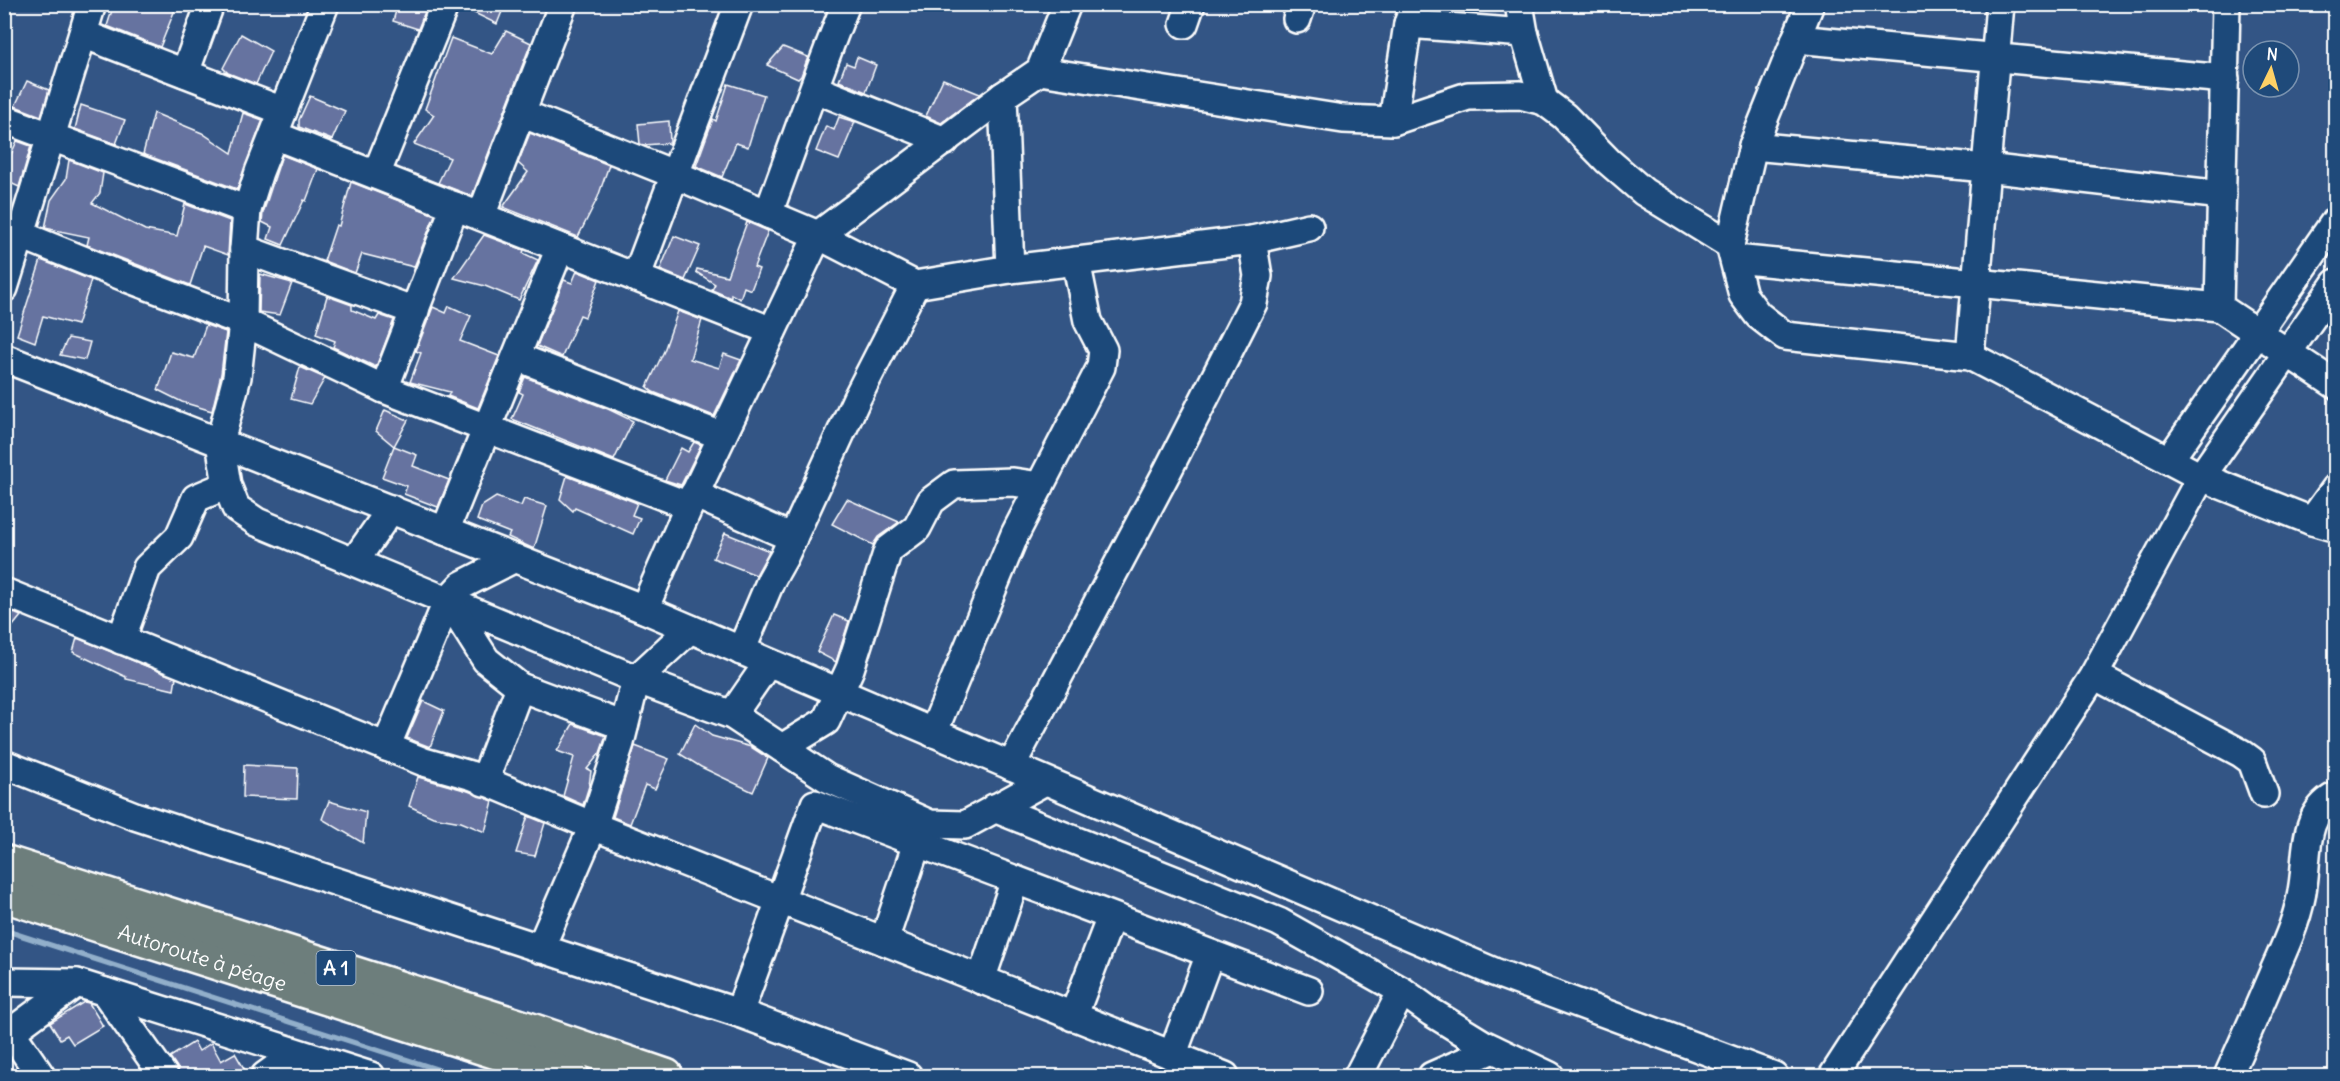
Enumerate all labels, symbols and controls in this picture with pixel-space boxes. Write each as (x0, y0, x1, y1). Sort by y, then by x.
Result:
north arrow (2241, 39, 2301, 99)
text: N (2266, 44, 2279, 65)
street label: Autoroute à péage (115, 918, 290, 997)
road number: A 1 (316, 951, 356, 985)

